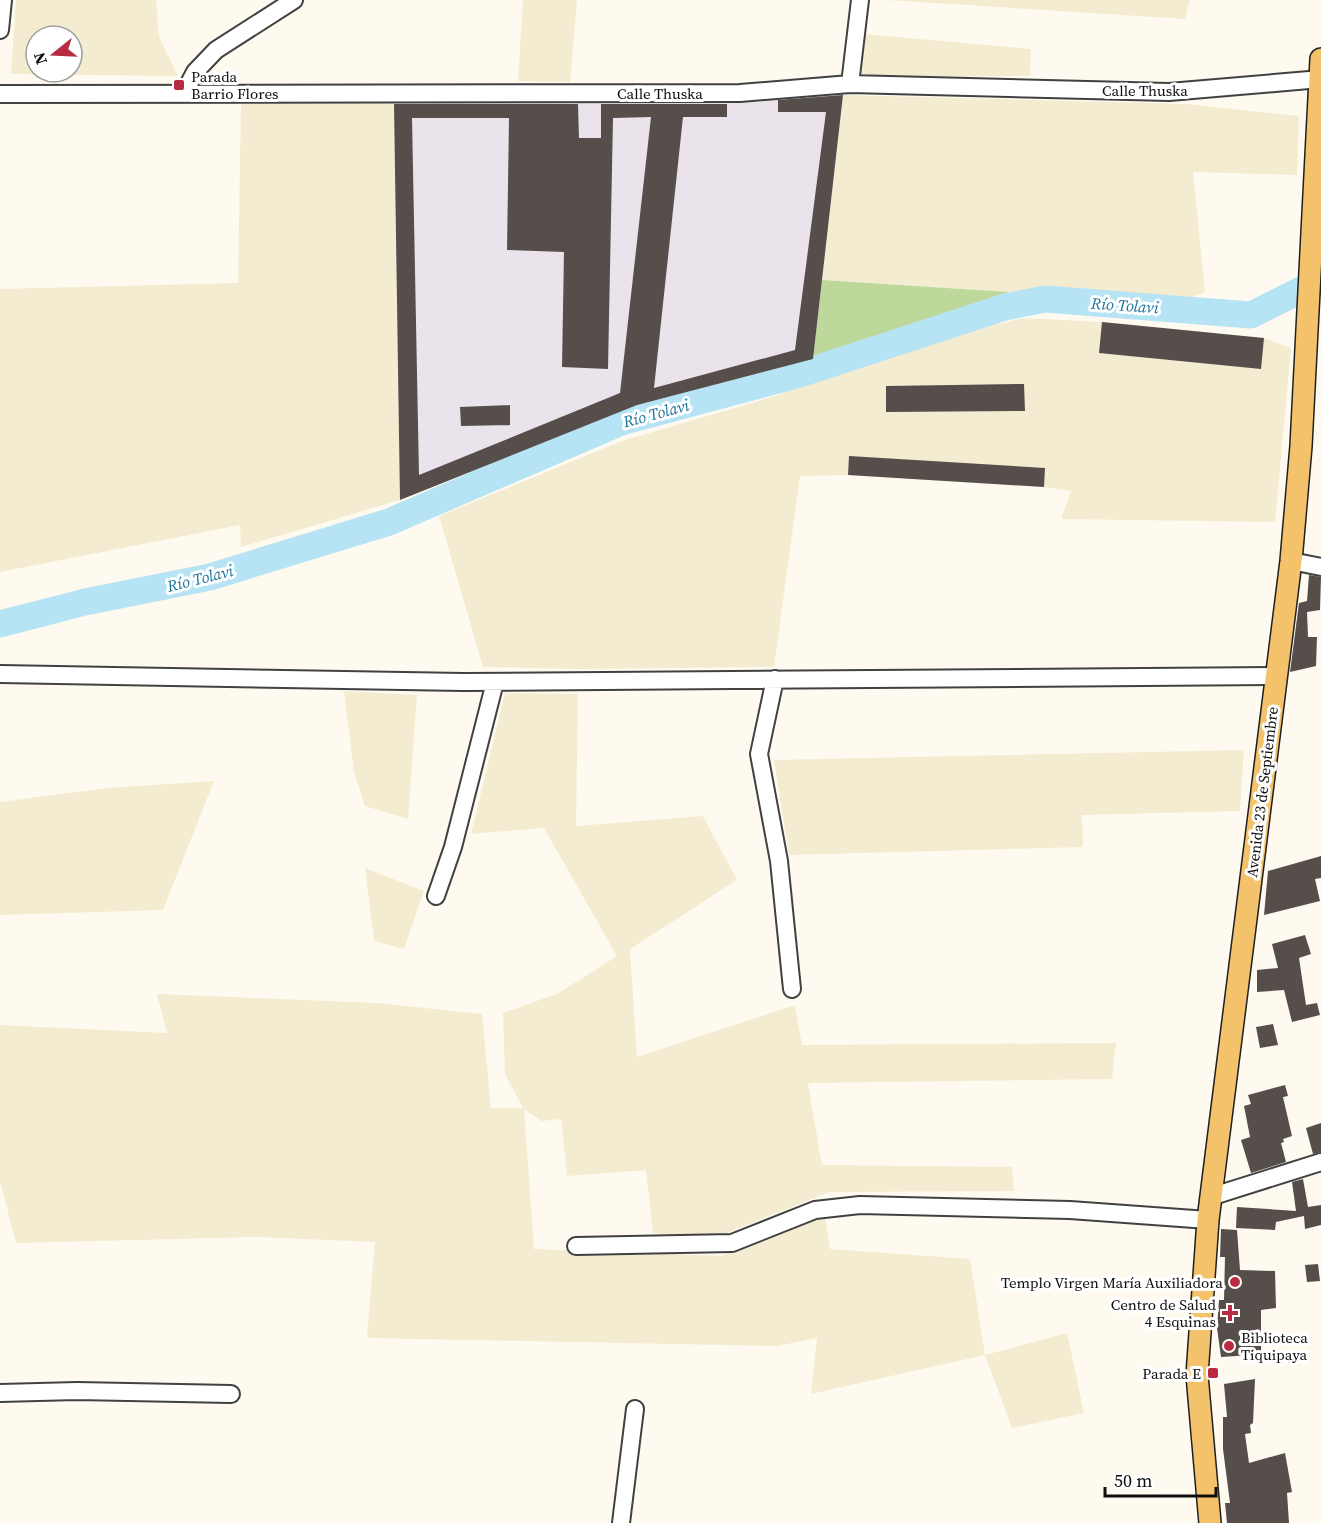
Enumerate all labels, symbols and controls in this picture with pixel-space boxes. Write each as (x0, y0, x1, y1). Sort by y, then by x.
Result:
north arrow (24, 24, 84, 84)
text: N (27, 49, 52, 68)
place label: Parada Barrio Flores (191, 66, 279, 104)
marker: Parada Barrio Flores (172, 78, 186, 92)
street label: Calle Thuska (1102, 80, 1188, 101)
street label: Calle Thuska (617, 83, 703, 104)
water label: Río Tolavi (1089, 292, 1160, 318)
water label: Río Tolavi (620, 394, 692, 433)
water label: Río Tolavi (164, 559, 236, 597)
street label: Avenida 23 de Septiembre (1241, 705, 1283, 879)
place label: Templo Virgen María Auxiliadora (1001, 1272, 1223, 1293)
marker: Templo Virgen María Auxiliadora (1228, 1275, 1242, 1289)
place label: Centro de Salud 4 Esquinas (1111, 1294, 1216, 1332)
marker: Centro de Salud 4 Esquinas (1221, 1304, 1239, 1322)
place label: Biblioteca Tiquipaya (1241, 1327, 1308, 1365)
marker: Biblioteca Tiquipaya (1222, 1339, 1236, 1353)
place label: Parada E (1142, 1363, 1201, 1384)
marker: Parada E (1206, 1366, 1220, 1380)
scale bar (1105, 1460, 1216, 1498)
text: 50 m (1114, 1468, 1152, 1493)

